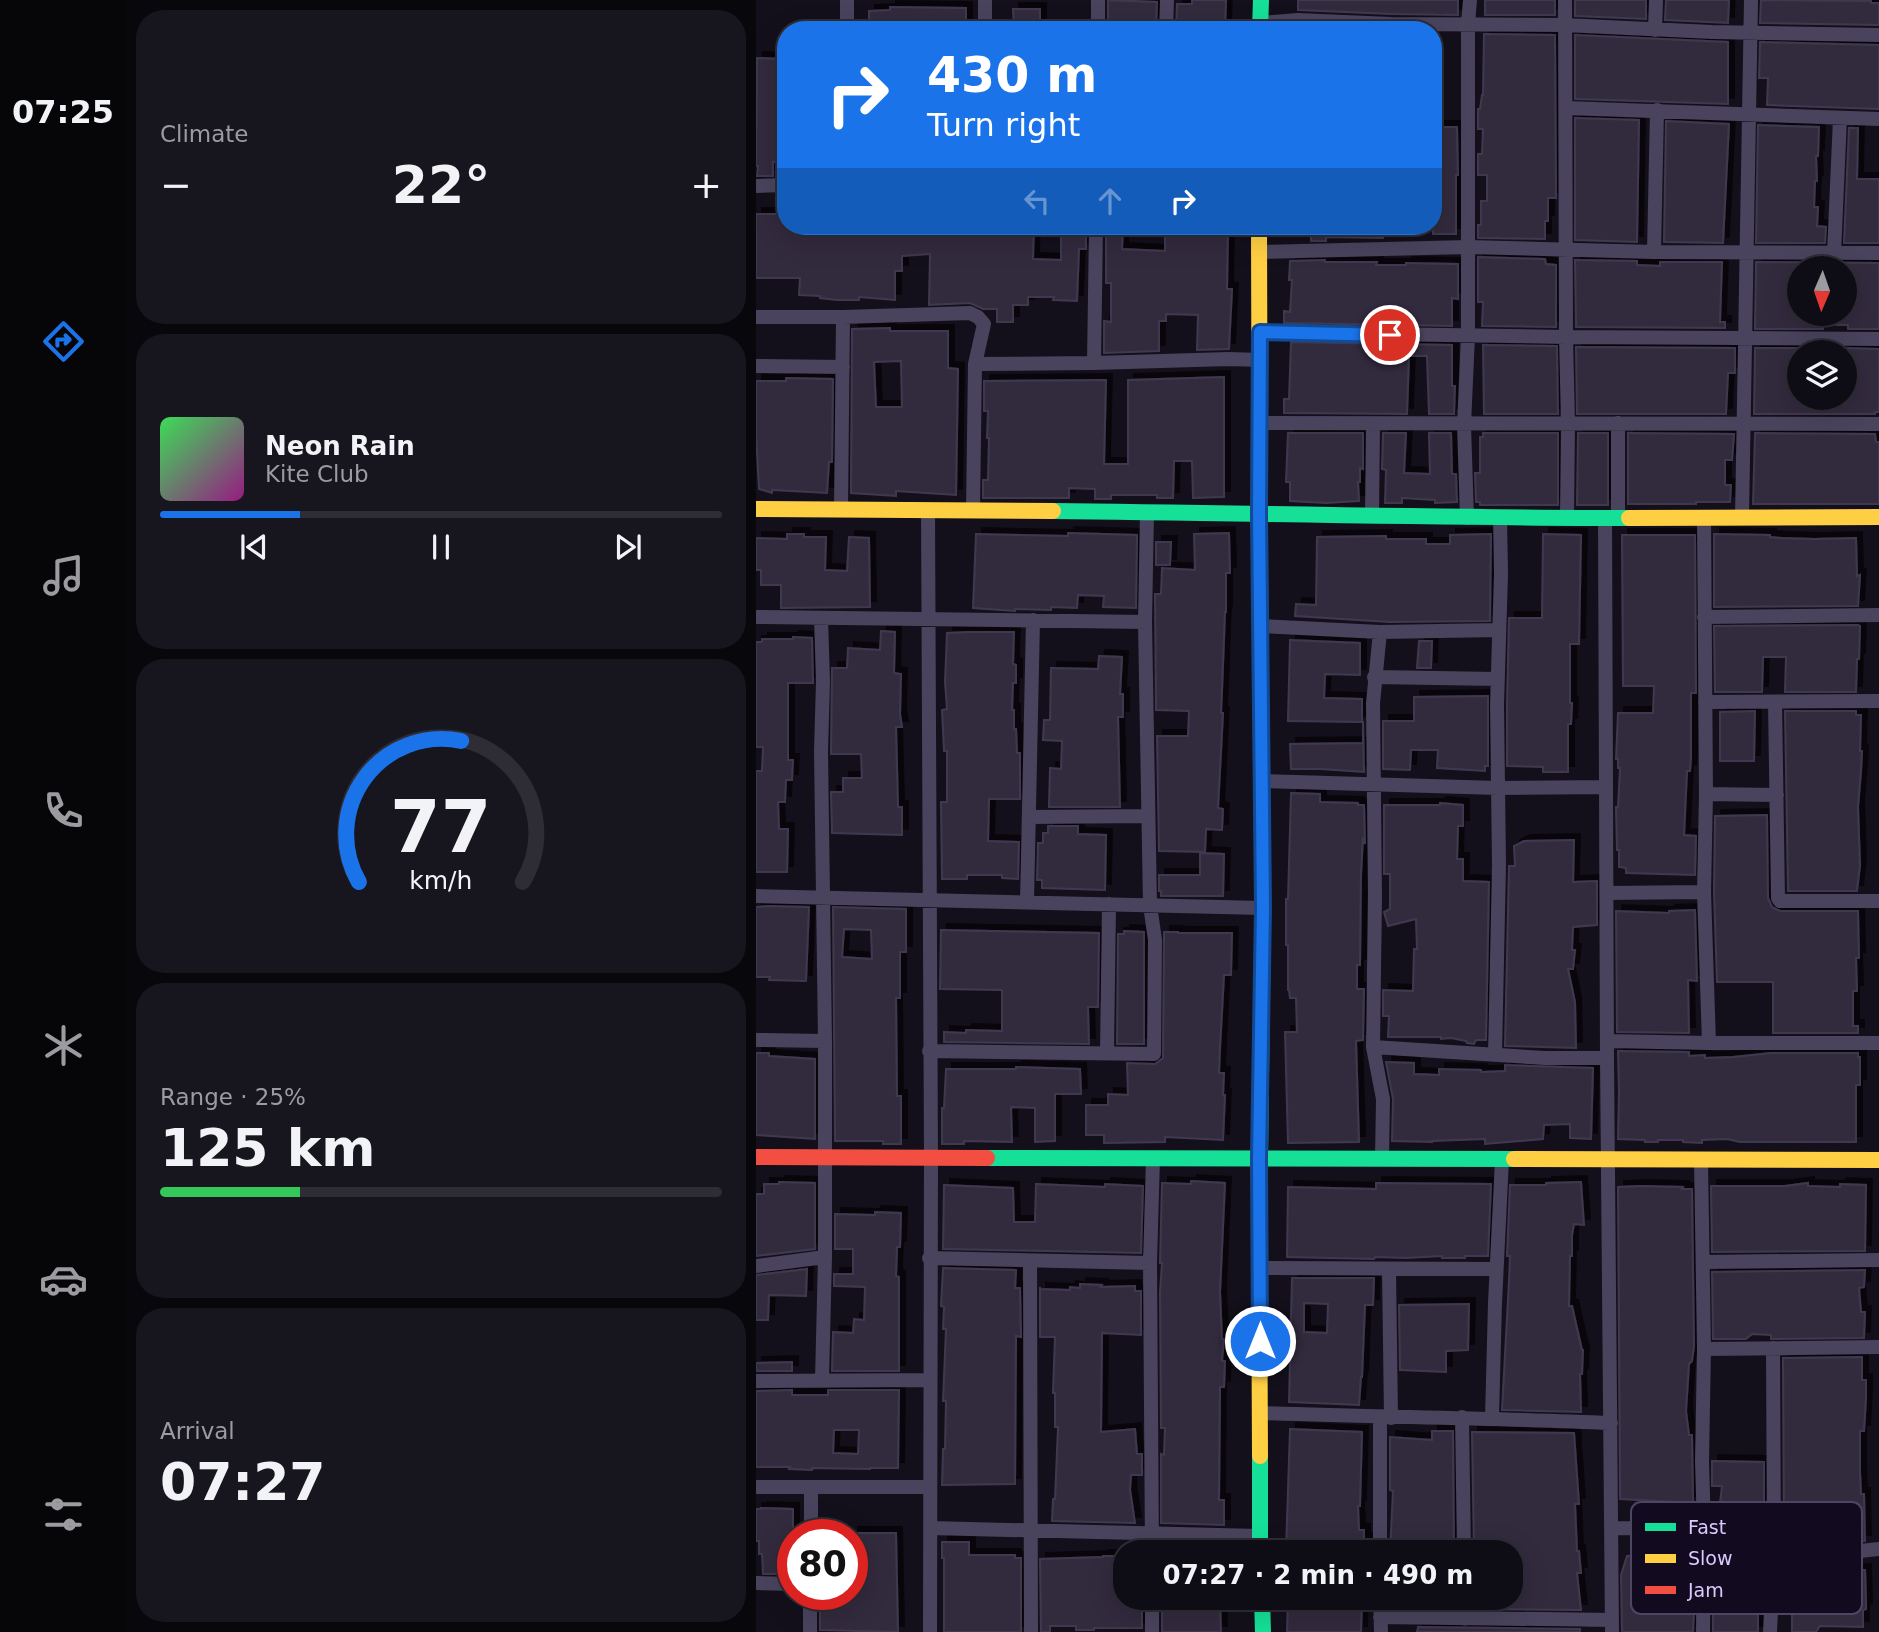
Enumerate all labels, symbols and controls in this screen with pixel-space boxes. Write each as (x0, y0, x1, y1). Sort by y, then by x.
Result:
text: 430 m (927, 47, 1097, 104)
icon: right (812, 49, 903, 140)
text: 07:25 (12, 93, 114, 131)
text: Turn right (927, 106, 1080, 144)
text: Climate (160, 121, 249, 147)
text: 22° (392, 155, 490, 215)
text: − (160, 163, 192, 207)
text: + (690, 163, 722, 207)
icon: left (1018, 182, 1056, 220)
icon: ahead (1091, 182, 1129, 220)
icon: right (1164, 182, 1202, 220)
north arrow (1787, 256, 1857, 326)
map controls (1787, 256, 1857, 410)
pin (1360, 305, 1420, 365)
icon: arrive (1371, 316, 1409, 354)
icon: directions (39, 317, 88, 366)
button: layers (1787, 340, 1857, 410)
text: Neon Rain (265, 431, 415, 461)
text: Kite Club (265, 461, 369, 487)
icon: previous (235, 528, 273, 566)
icon: pause (422, 528, 460, 566)
icon: next (609, 528, 647, 566)
icon: music (39, 551, 88, 600)
text: 77 (390, 784, 492, 869)
icon: phone (39, 786, 88, 835)
text: km/h (409, 866, 473, 895)
icon: climate (39, 1021, 88, 1070)
text: Range · 25% (160, 1084, 306, 1110)
text: 125 km (160, 1118, 375, 1178)
icon: car (39, 1255, 88, 1304)
position arrow (1223, 1304, 1297, 1378)
text: Arrival (160, 1418, 235, 1444)
text: 07:27 (160, 1452, 326, 1512)
icon: filters (39, 1490, 88, 1539)
legend (1631, 1502, 1862, 1614)
text: Fast (1688, 1516, 1726, 1538)
speed limit sign: 80 (777, 1519, 868, 1610)
text: Slow (1688, 1547, 1733, 1569)
text: 07:27 · 2 min · 490 m (1163, 1560, 1473, 1590)
text: Jam (1687, 1579, 1724, 1601)

